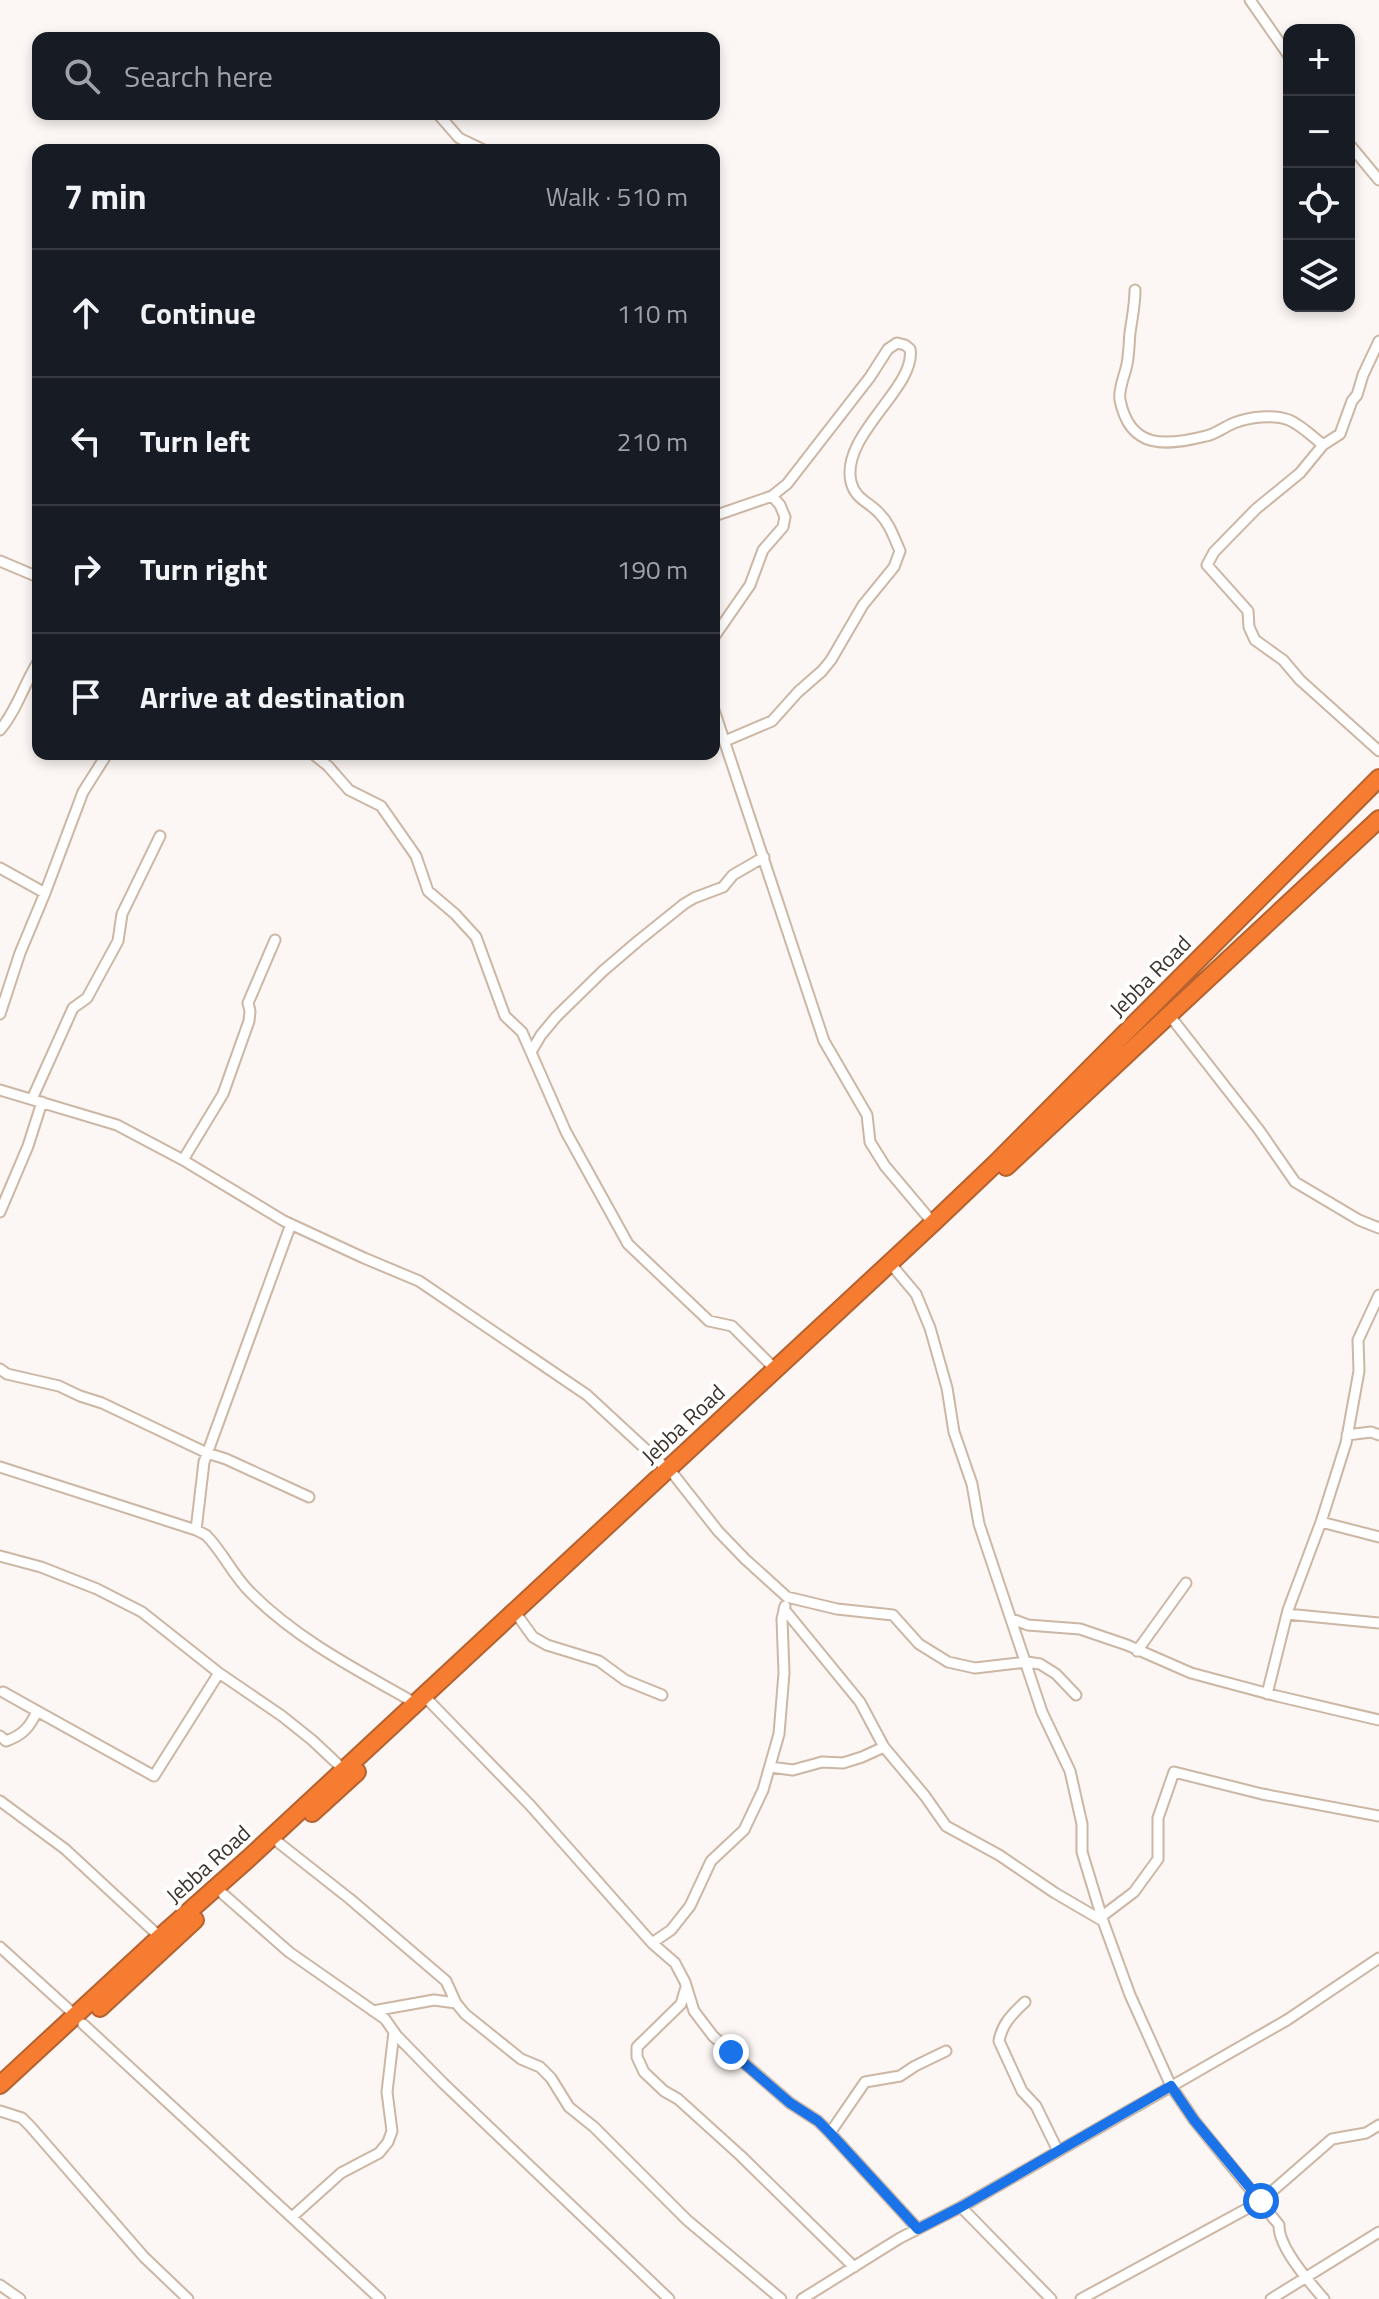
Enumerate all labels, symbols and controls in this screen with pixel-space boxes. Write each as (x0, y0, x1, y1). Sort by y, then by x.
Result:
map controls (1283, 24, 1355, 312)
button: + (1283, 24, 1355, 96)
search box (32, 32, 720, 120)
text: Search here (124, 53, 273, 99)
icon: search (60, 54, 104, 98)
button: − (1283, 96, 1355, 168)
button: locate (1283, 168, 1355, 240)
text: 7 min (64, 170, 147, 222)
text: Walk · 510 m (546, 177, 688, 216)
button: layers (1283, 240, 1355, 312)
text: Continue (140, 290, 256, 336)
icon: ahead (64, 291, 108, 335)
text: 110 m (617, 294, 688, 333)
text: Turn left (140, 418, 250, 464)
icon: left (64, 419, 108, 463)
text: 210 m (617, 422, 688, 461)
text: Turn right (140, 546, 268, 592)
icon: right (64, 547, 108, 591)
text: 190 m (617, 550, 688, 589)
text: Arrive at destination (140, 674, 405, 720)
icon: arrive (64, 675, 108, 719)
street label: Jebba Road (1101, 927, 1199, 1025)
street label: Jebba Road (633, 1376, 733, 1472)
street label: Jebba Road (158, 1817, 258, 1911)
route end (713, 2034, 749, 2070)
route start (1243, 2183, 1279, 2219)

